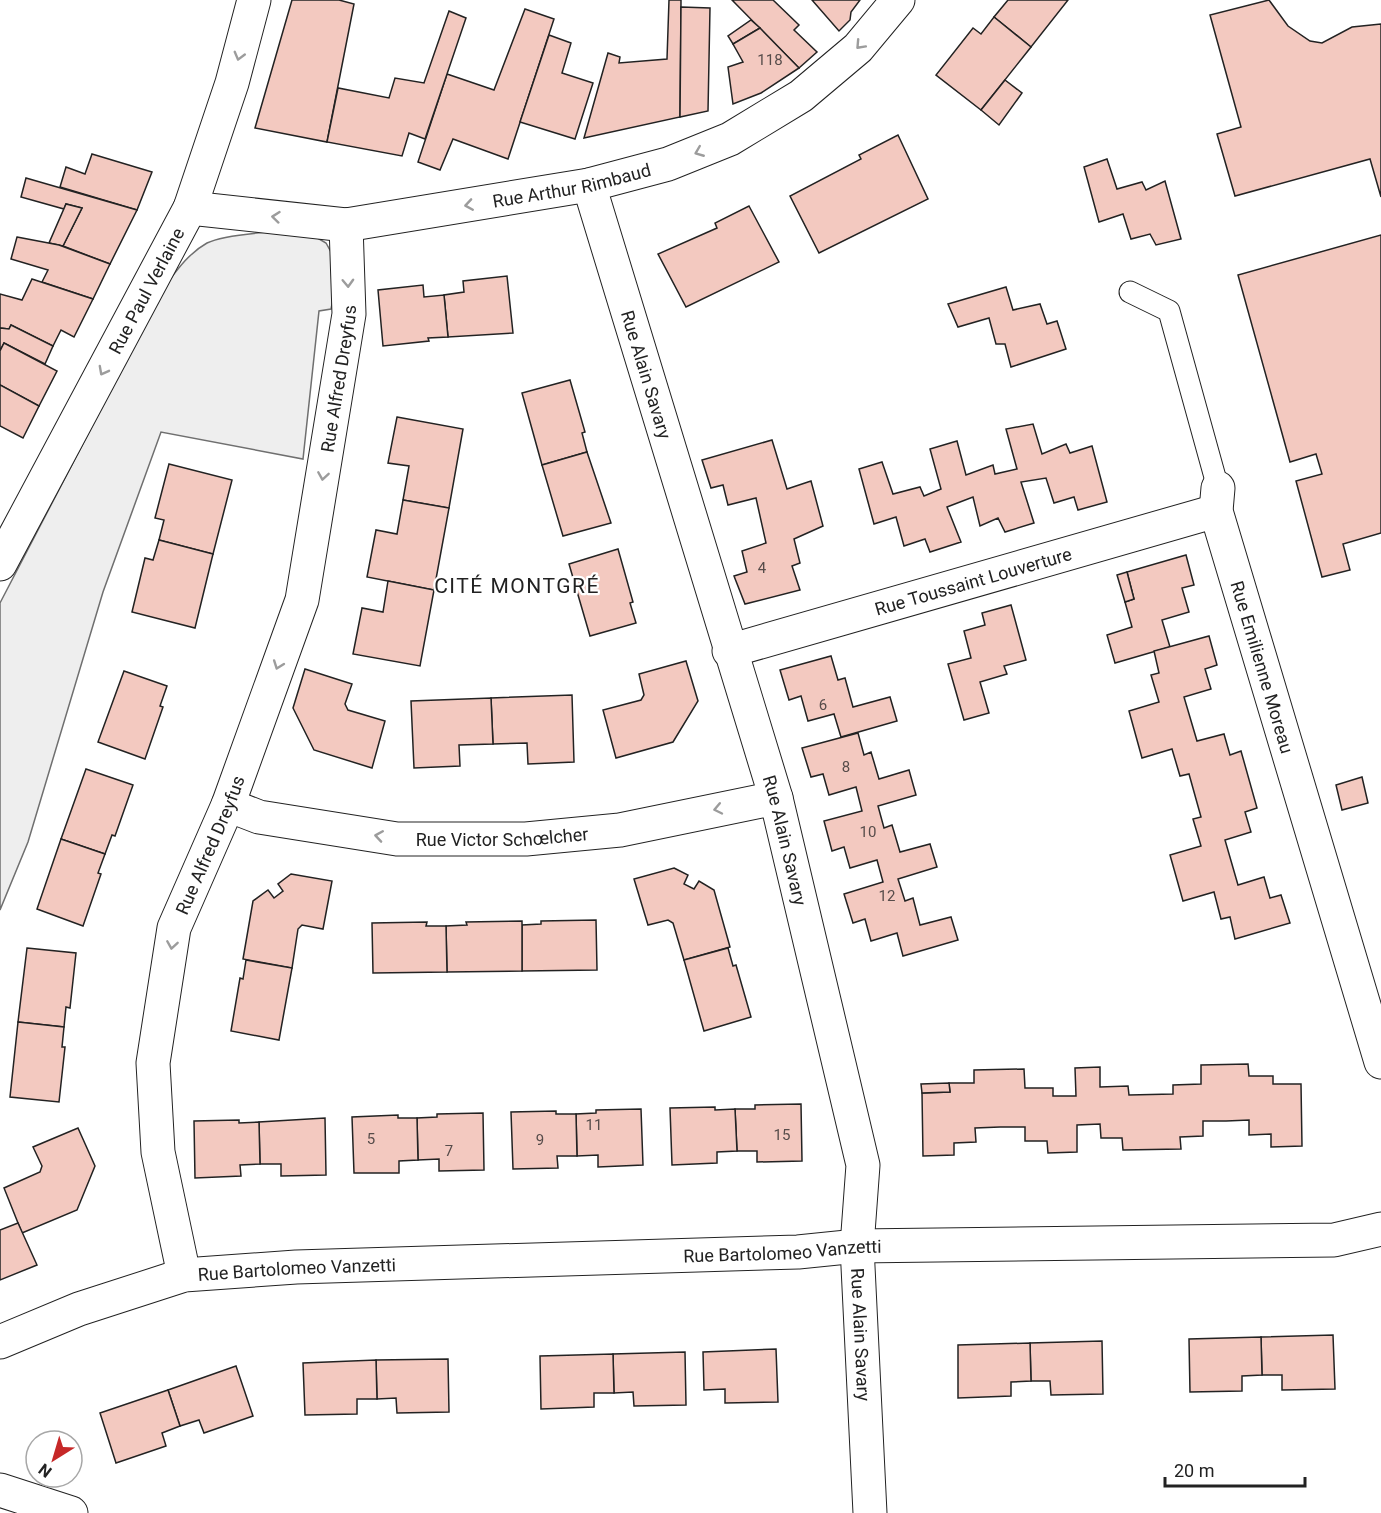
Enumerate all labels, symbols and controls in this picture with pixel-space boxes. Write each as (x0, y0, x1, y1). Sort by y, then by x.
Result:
one-way arrow (856, 38, 867, 48)
one-way arrow (234, 51, 246, 61)
house number: 118 (757, 51, 783, 69)
one-way arrow (694, 145, 705, 157)
street label: Rue Arthur Rimbaud (491, 159, 653, 211)
one-way arrow (464, 198, 473, 210)
one-way arrow (271, 211, 280, 224)
street label: Rue Paul Verlaine (104, 224, 188, 357)
one-way arrow (342, 279, 355, 288)
street label: Rue Alfred Dreyfus (316, 305, 360, 454)
street label: Rue Alain Savary (617, 308, 676, 442)
one-way arrow (99, 365, 110, 375)
one-way arrow (317, 471, 329, 481)
street label: Rue Toussaint Louverture (872, 543, 1074, 619)
house number: 4 (758, 559, 767, 577)
district label: CITÉ MONTGRÉ (434, 574, 600, 598)
street label: Rue Emilienne Moreau (1227, 578, 1298, 756)
one-way arrow (273, 659, 286, 670)
house number: 6 (819, 696, 827, 714)
house number: 8 (842, 758, 850, 776)
street label: Rue Alain Savary (759, 772, 812, 908)
street label: Rue Alfred Dreyfus (171, 773, 248, 918)
one-way arrow (714, 802, 724, 815)
street label: Rue Victor Schœlcher (416, 823, 589, 850)
house number: 10 (860, 823, 876, 841)
one-way arrow (374, 830, 384, 842)
house number: 12 (879, 887, 895, 905)
one-way arrow (166, 940, 178, 950)
house number: 11 (586, 1116, 602, 1134)
house number: 15 (774, 1126, 790, 1144)
house number: 5 (367, 1130, 375, 1148)
house number: 9 (536, 1131, 544, 1149)
house number: 7 (445, 1142, 453, 1160)
street label: Rue Bartolomeo Vanzetti (683, 1235, 882, 1266)
street label: Rue Bartolomeo Vanzetti (197, 1254, 396, 1284)
street label: Rue Alain Savary (848, 1268, 875, 1402)
north arrow (24, 1429, 84, 1489)
scale bar (1165, 1450, 1304, 1488)
text: N (35, 1460, 56, 1482)
text: 20 m (1174, 1460, 1214, 1481)

